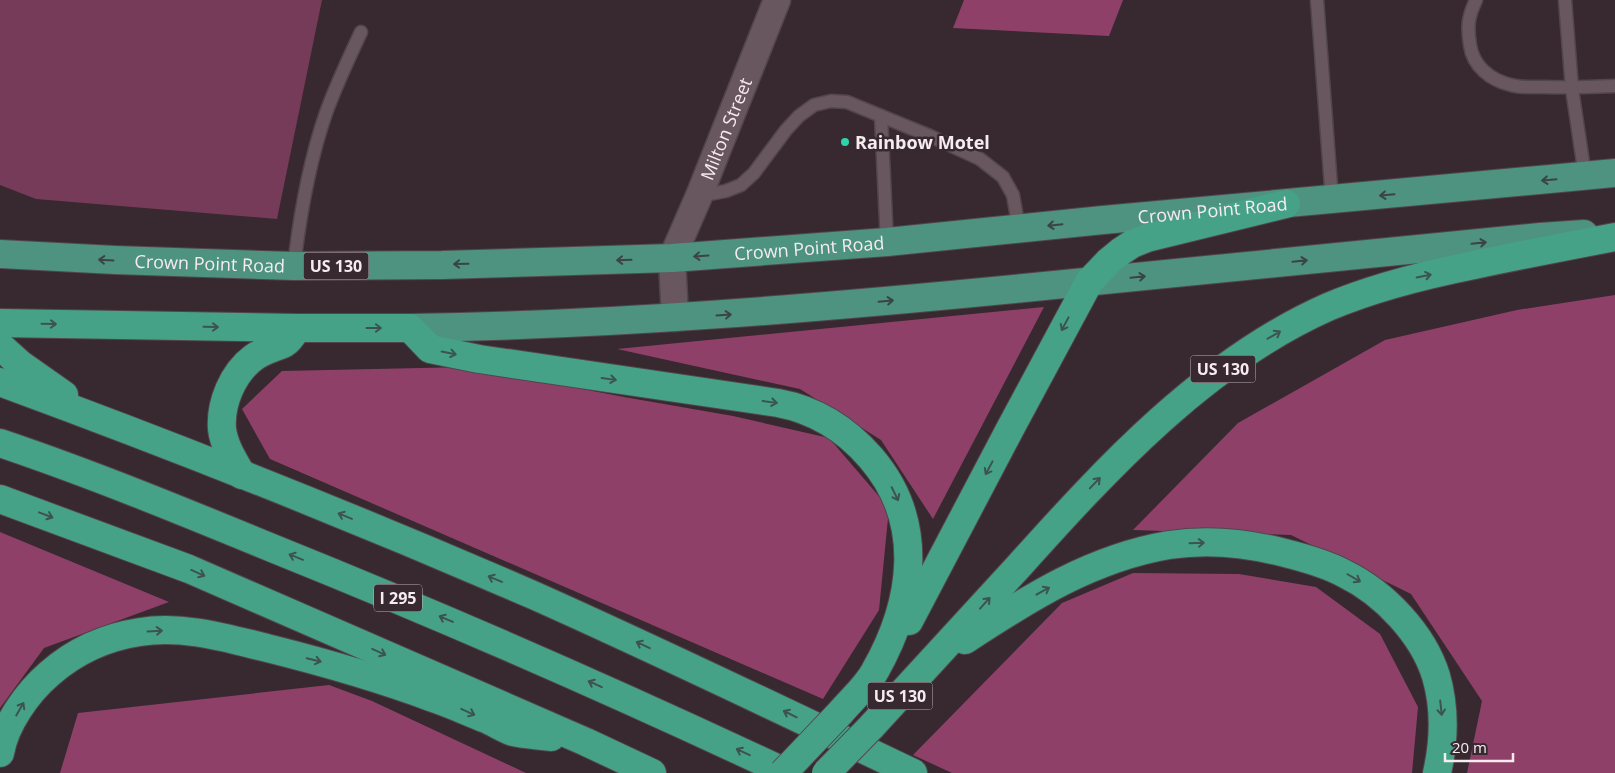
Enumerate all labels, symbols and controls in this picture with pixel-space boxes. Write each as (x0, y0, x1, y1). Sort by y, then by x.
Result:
street label: Milton Street (695, 74, 757, 184)
place label: Rainbow Motel (855, 130, 990, 154)
marker: Rainbow Motel (839, 136, 851, 148)
one-way arrow (1541, 175, 1557, 184)
one-way arrow (1380, 190, 1396, 199)
street label: Crown Point Road (1136, 191, 1289, 229)
one-way arrow (1047, 220, 1063, 230)
street label: Crown Point Road (733, 230, 885, 265)
one-way arrow (1471, 238, 1487, 247)
street label: Crown Point Road (134, 249, 285, 278)
one-way arrow (694, 251, 710, 260)
road number: US 130 (304, 252, 368, 280)
one-way arrow (99, 255, 115, 264)
one-way arrow (616, 255, 632, 264)
one-way arrow (1291, 256, 1307, 265)
one-way arrow (453, 259, 470, 269)
one-way arrow (1416, 271, 1432, 280)
one-way arrow (1130, 272, 1146, 282)
one-way arrow (877, 296, 893, 306)
one-way arrow (715, 310, 731, 319)
one-way arrow (1060, 316, 1070, 331)
one-way arrow (40, 319, 56, 329)
one-way arrow (202, 322, 219, 332)
one-way arrow (365, 323, 381, 333)
one-way arrow (1266, 330, 1280, 340)
one-way arrow (440, 349, 456, 358)
road number: US 130 (1190, 356, 1256, 382)
one-way arrow (601, 374, 617, 384)
one-way arrow (762, 397, 778, 407)
one-way arrow (984, 460, 994, 475)
one-way arrow (1089, 477, 1101, 490)
one-way arrow (890, 487, 900, 502)
one-way arrow (38, 511, 53, 520)
one-way arrow (338, 511, 353, 521)
one-way arrow (1188, 538, 1205, 548)
one-way arrow (289, 552, 304, 561)
one-way arrow (190, 568, 205, 578)
one-way arrow (488, 573, 503, 583)
one-way arrow (1346, 574, 1360, 584)
road number: I 295 (374, 584, 422, 612)
one-way arrow (1036, 586, 1051, 596)
one-way arrow (979, 596, 991, 609)
one-way arrow (439, 614, 454, 624)
one-way arrow (147, 626, 163, 635)
one-way arrow (636, 639, 651, 649)
one-way arrow (371, 647, 386, 657)
one-way arrow (306, 656, 322, 665)
one-way arrow (588, 679, 603, 689)
road number: US 130 (868, 682, 932, 709)
one-way arrow (1436, 699, 1446, 715)
one-way arrow (15, 702, 25, 716)
one-way arrow (460, 707, 475, 717)
one-way arrow (783, 709, 798, 718)
scale bar (1445, 730, 1512, 762)
text: 20 m (1452, 737, 1487, 757)
one-way arrow (735, 747, 750, 757)

